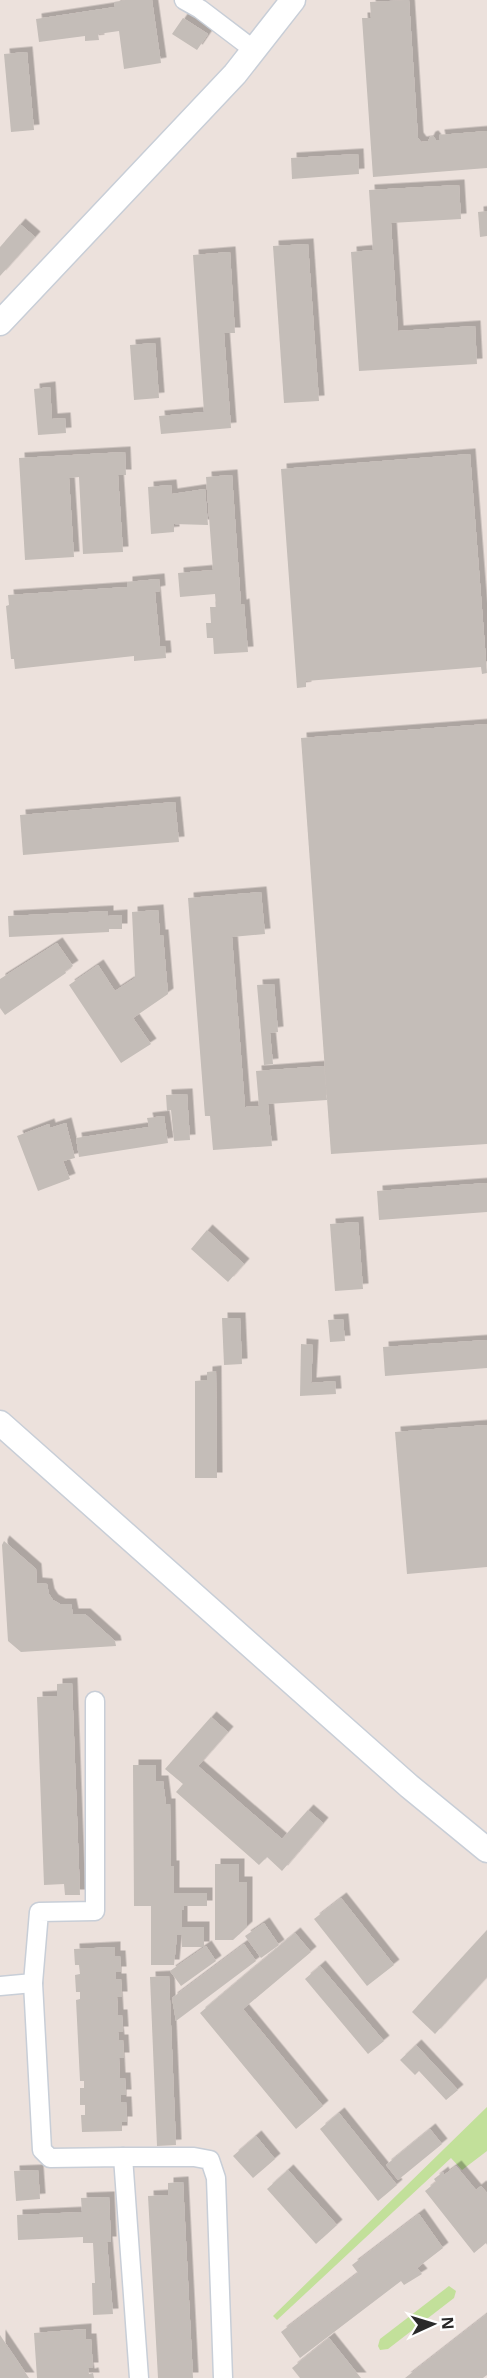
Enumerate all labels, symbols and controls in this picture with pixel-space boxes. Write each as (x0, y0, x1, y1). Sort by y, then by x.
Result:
north arrow (403, 2294, 463, 2354)
text: N (437, 2316, 459, 2330)

